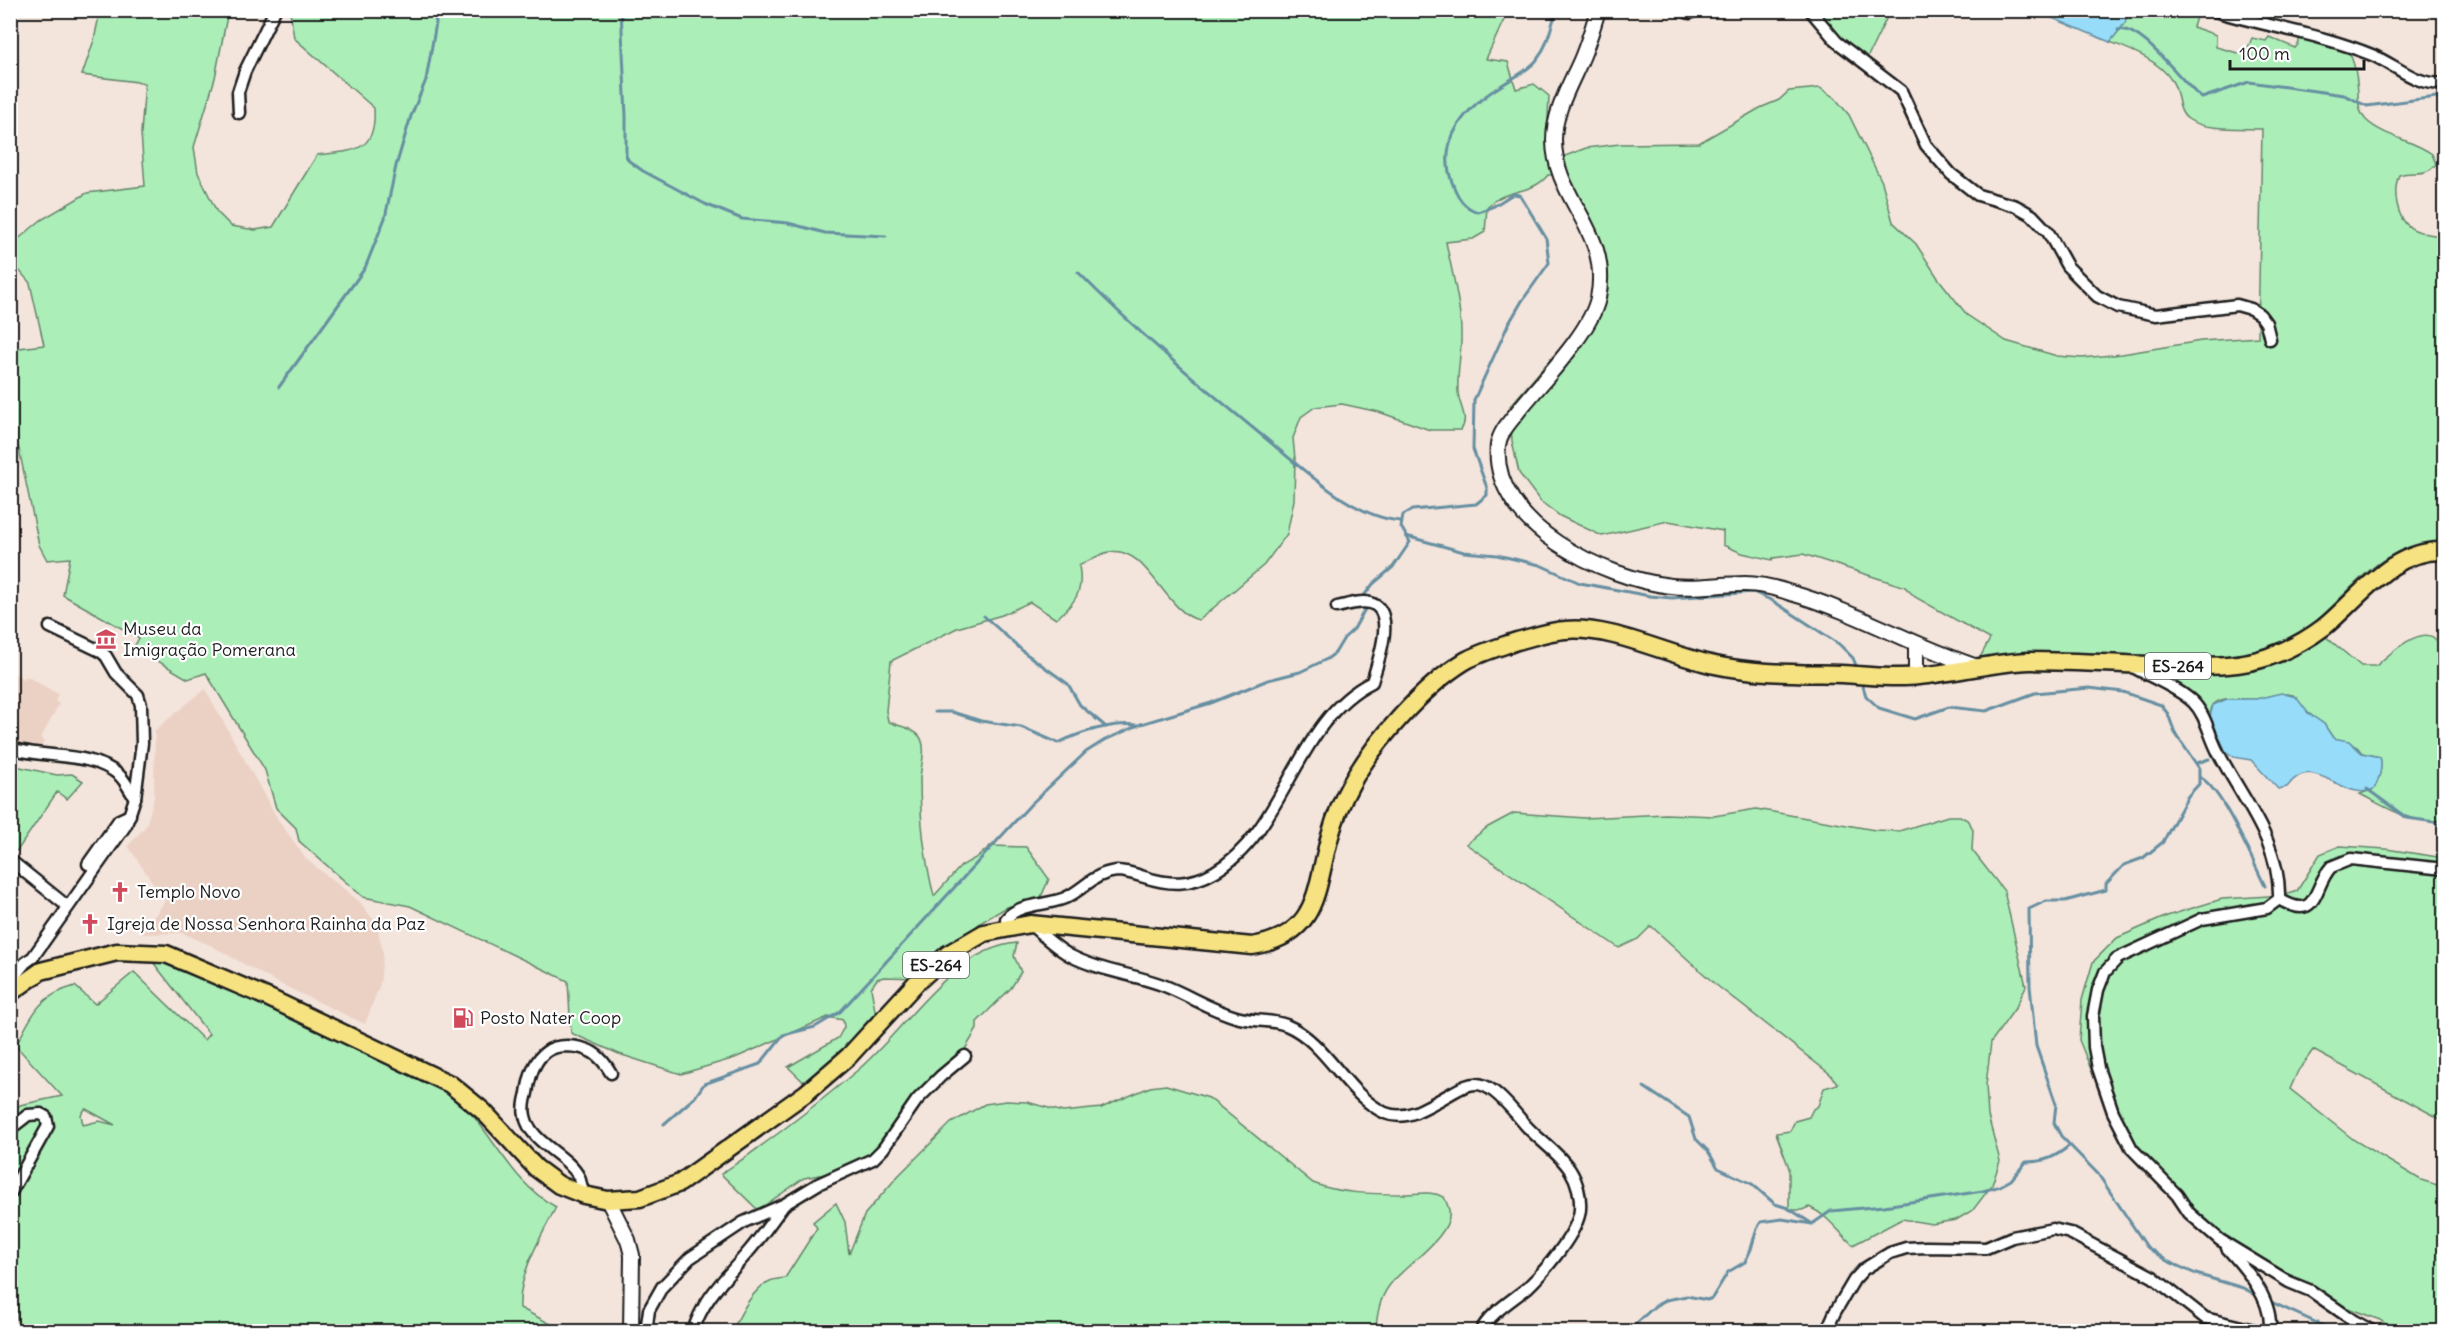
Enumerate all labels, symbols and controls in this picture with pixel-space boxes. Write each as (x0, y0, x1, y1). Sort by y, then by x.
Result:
scale bar (2230, 33, 2364, 71)
text: 100 m (2239, 42, 2290, 65)
place label: Museu da Imigração Pomerana (123, 617, 296, 661)
museum icon: Museu da Imigração Pomerana (94, 627, 118, 651)
road number: ES-264 (2145, 653, 2211, 679)
church icon: Templo Novo (108, 880, 132, 904)
place label: Templo Novo (137, 880, 241, 903)
church icon: Igreja de Nossa Senhora Rainha da Paz (78, 912, 102, 936)
place label: Igreja de Nossa Senhora Rainha da Paz (107, 912, 426, 935)
road number: ES-264 (903, 952, 969, 978)
fuel station icon: Posto Nater Coop (451, 1006, 475, 1030)
place label: Posto Nater Coop (480, 1006, 621, 1029)

